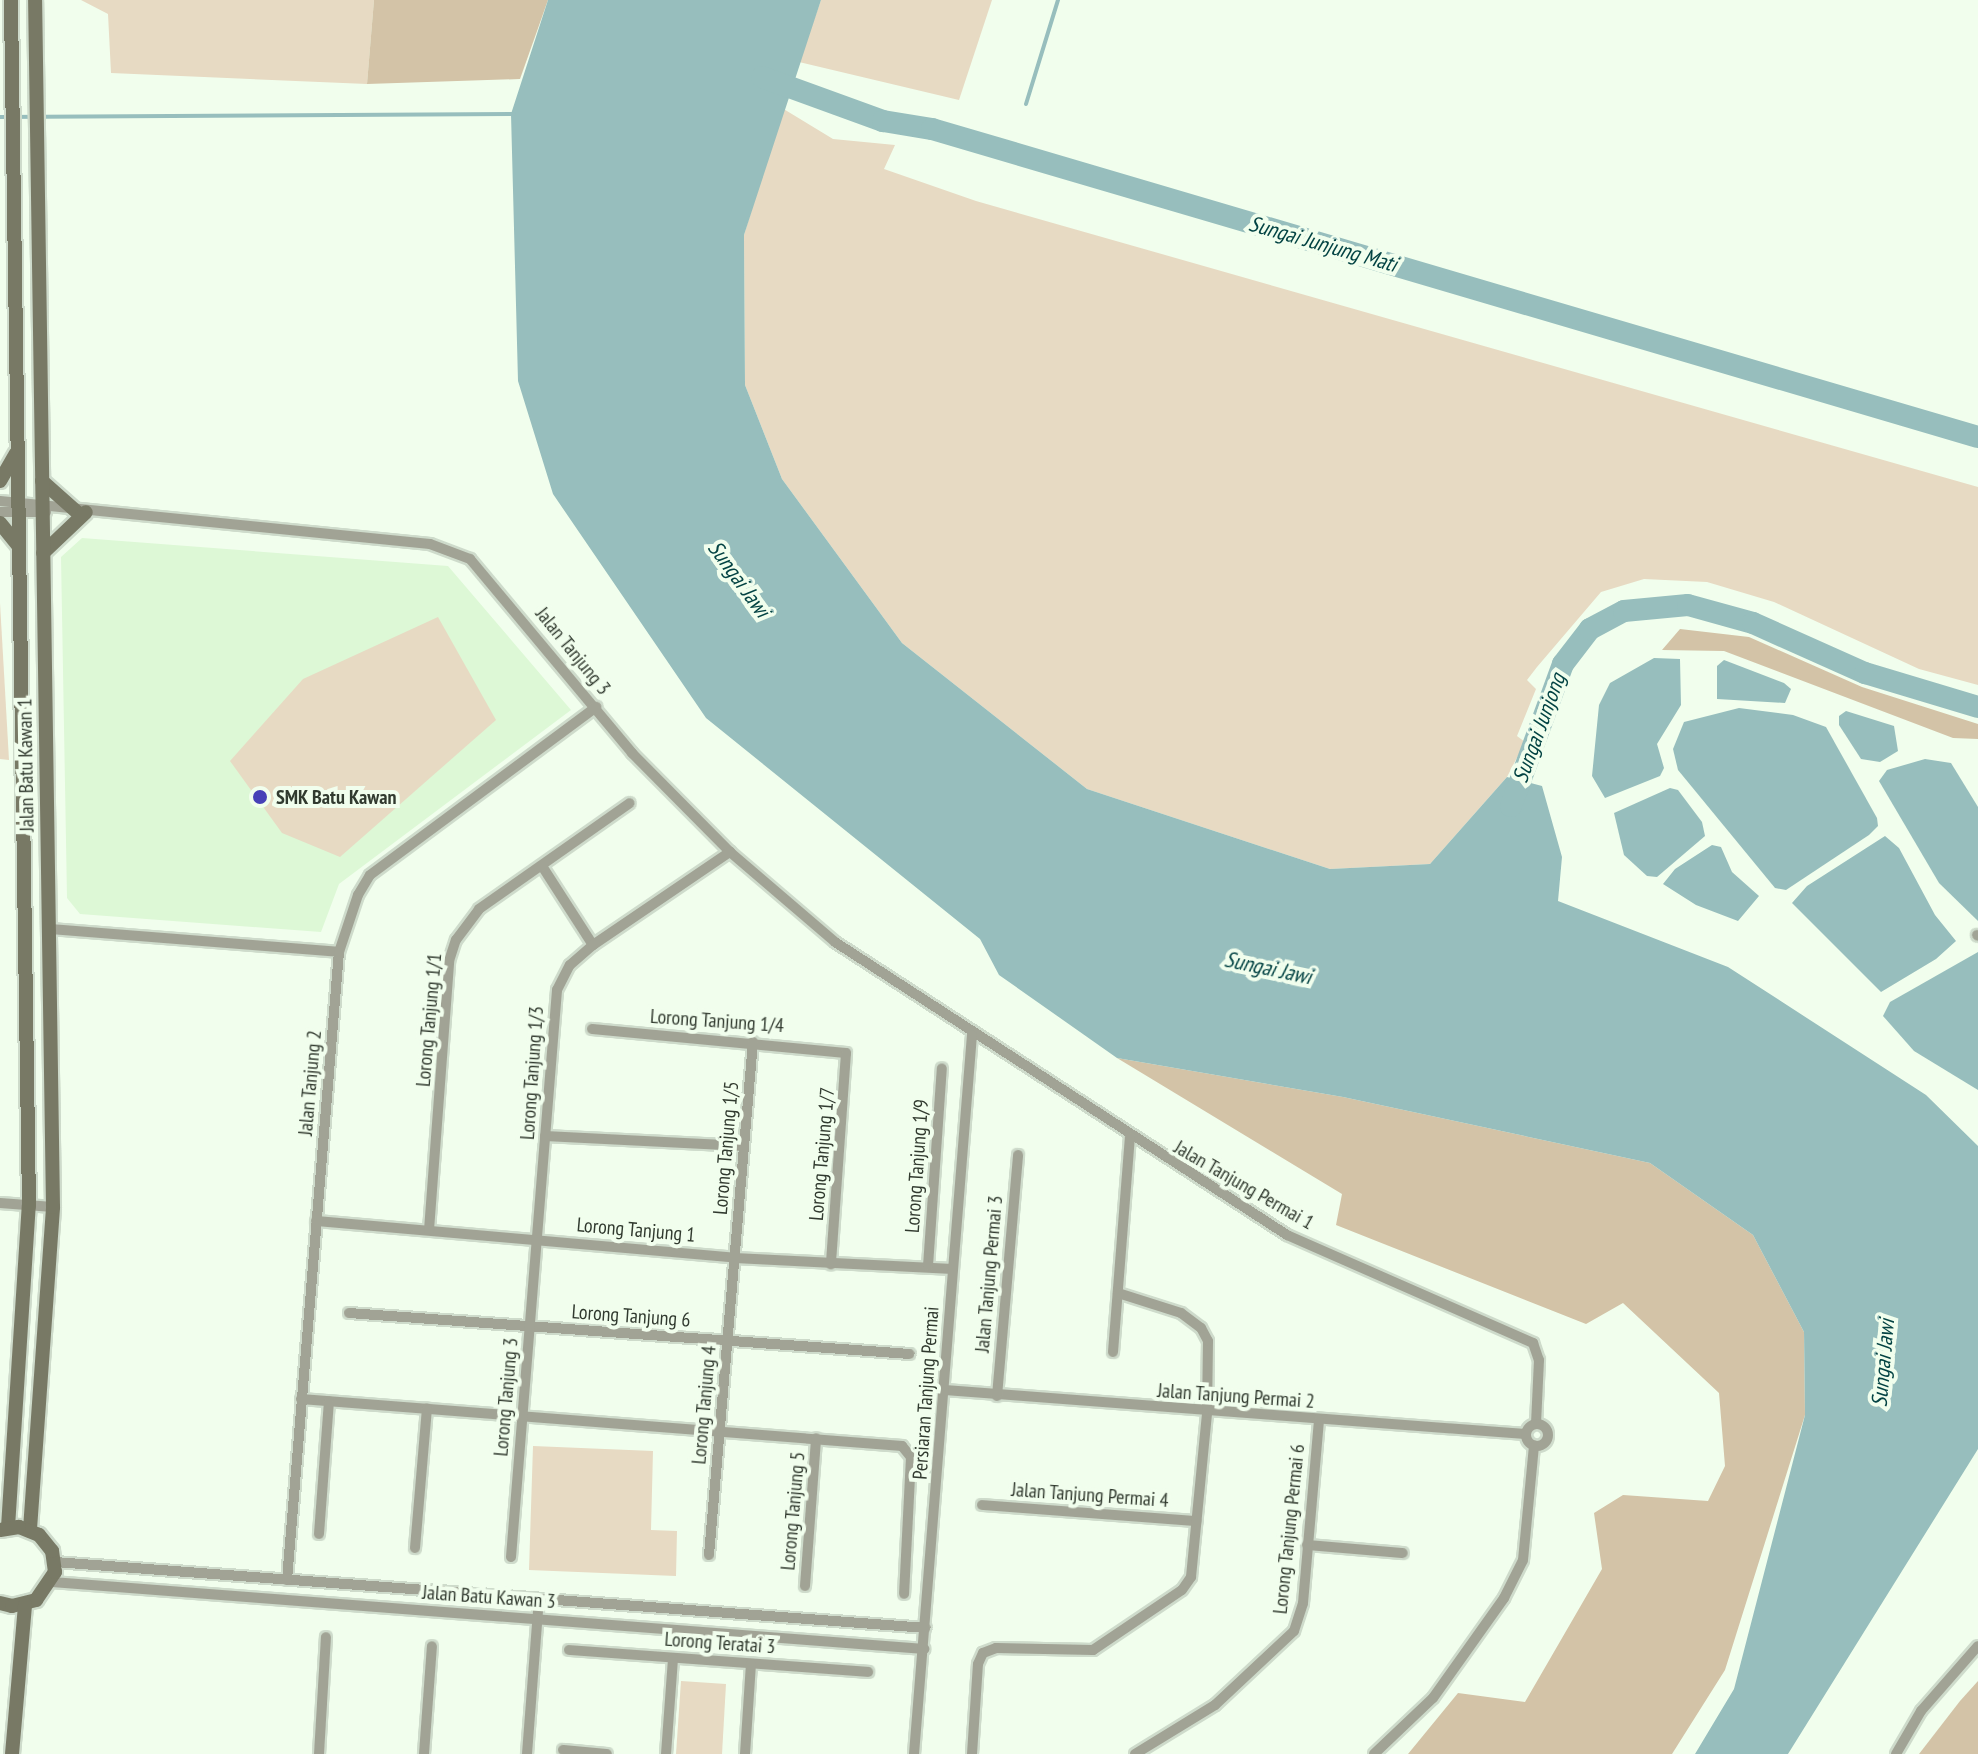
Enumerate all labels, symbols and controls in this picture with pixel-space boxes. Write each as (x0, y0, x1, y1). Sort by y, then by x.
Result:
water label: Sungai Junjung Mati (1246, 210, 1400, 278)
water label: Sungai Jawi (702, 536, 776, 622)
street label: Jalan Tanjung 3 (530, 602, 616, 700)
water label: Sungai Junjong (1507, 670, 1571, 786)
street label: Jalan Batu Kawan 1 (13, 698, 39, 832)
place label: SMK Batu Kawan (276, 785, 397, 809)
marker: SMK Batu Kawan (251, 788, 269, 806)
water label: Sungai Jawi (1222, 946, 1314, 990)
street label: Lorong Tanjung 1/1 (411, 952, 447, 1088)
street label: Lorong Tanjung 1/4 (649, 1004, 785, 1038)
street label: Lorong Tanjung 1/3 (515, 1005, 549, 1141)
street label: Jalan Tanjung 2 (293, 1029, 327, 1137)
street label: Lorong Tanjung 1/5 (708, 1080, 744, 1216)
street label: Lorong Tanjung 1/7 (804, 1086, 840, 1222)
street label: Lorong Tanjung 1/9 (900, 1098, 934, 1234)
street label: Jalan Tanjung Permai 1 (1170, 1135, 1318, 1235)
street label: Jalan Tanjung Permai 3 (970, 1194, 1008, 1354)
street label: Lorong Tanjung 1 (575, 1213, 697, 1247)
street label: Lorong Tanjung 6 (571, 1300, 691, 1332)
street label: Persiaran Tanjung Permai (908, 1305, 944, 1481)
water label: Sungai Jawi (1866, 1318, 1900, 1408)
street label: Lorong Tanjung 3 (489, 1336, 523, 1458)
street label: Lorong Tanjung 4 (687, 1344, 721, 1466)
street label: Jalan Tanjung Permai 2 (1156, 1379, 1316, 1413)
street label: Lorong Tanjung Permai 6 (1268, 1443, 1310, 1615)
street label: Lorong Tanjung 5 (776, 1450, 810, 1572)
street label: Jalan Tanjung Permai 4 (1010, 1478, 1170, 1512)
street label: Jalan Batu Kawan 3 (422, 1580, 556, 1614)
street label: Lorong Teratai 3 (664, 1627, 776, 1659)

